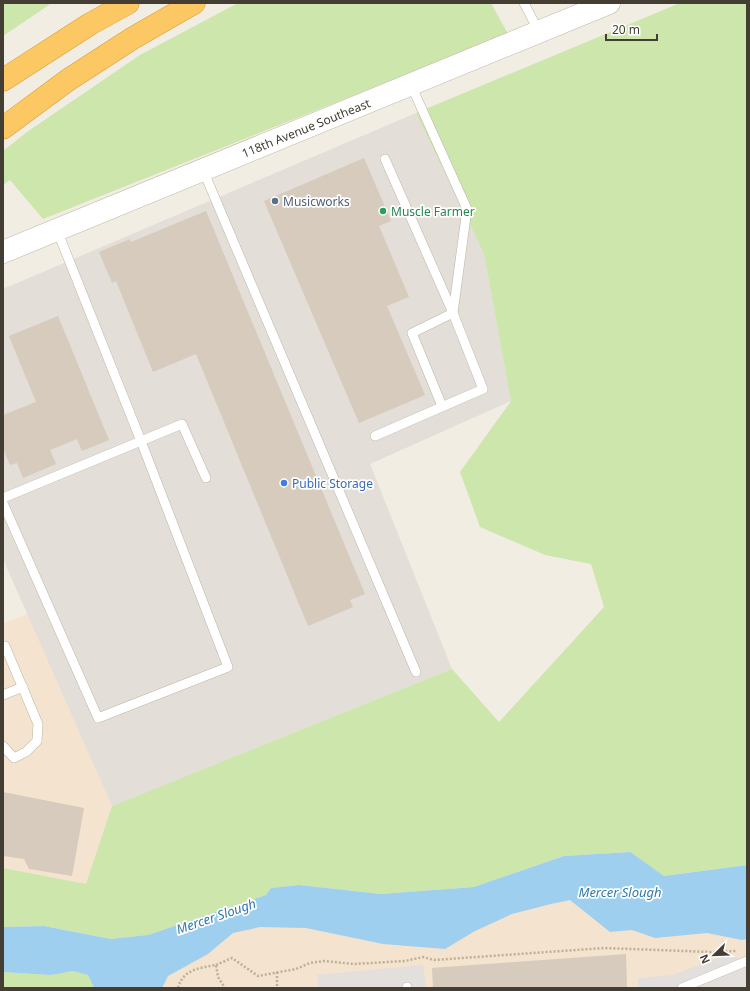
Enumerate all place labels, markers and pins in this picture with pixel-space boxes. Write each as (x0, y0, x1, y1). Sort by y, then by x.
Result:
place label: Musicworks (283, 193, 350, 210)
marker: Musicworks (270, 196, 280, 206)
place label: Muscle Farmer (391, 203, 475, 220)
marker: Muscle Farmer (378, 206, 388, 216)
place label: Public Storage (292, 475, 373, 492)
marker: Public Storage (279, 478, 289, 488)

